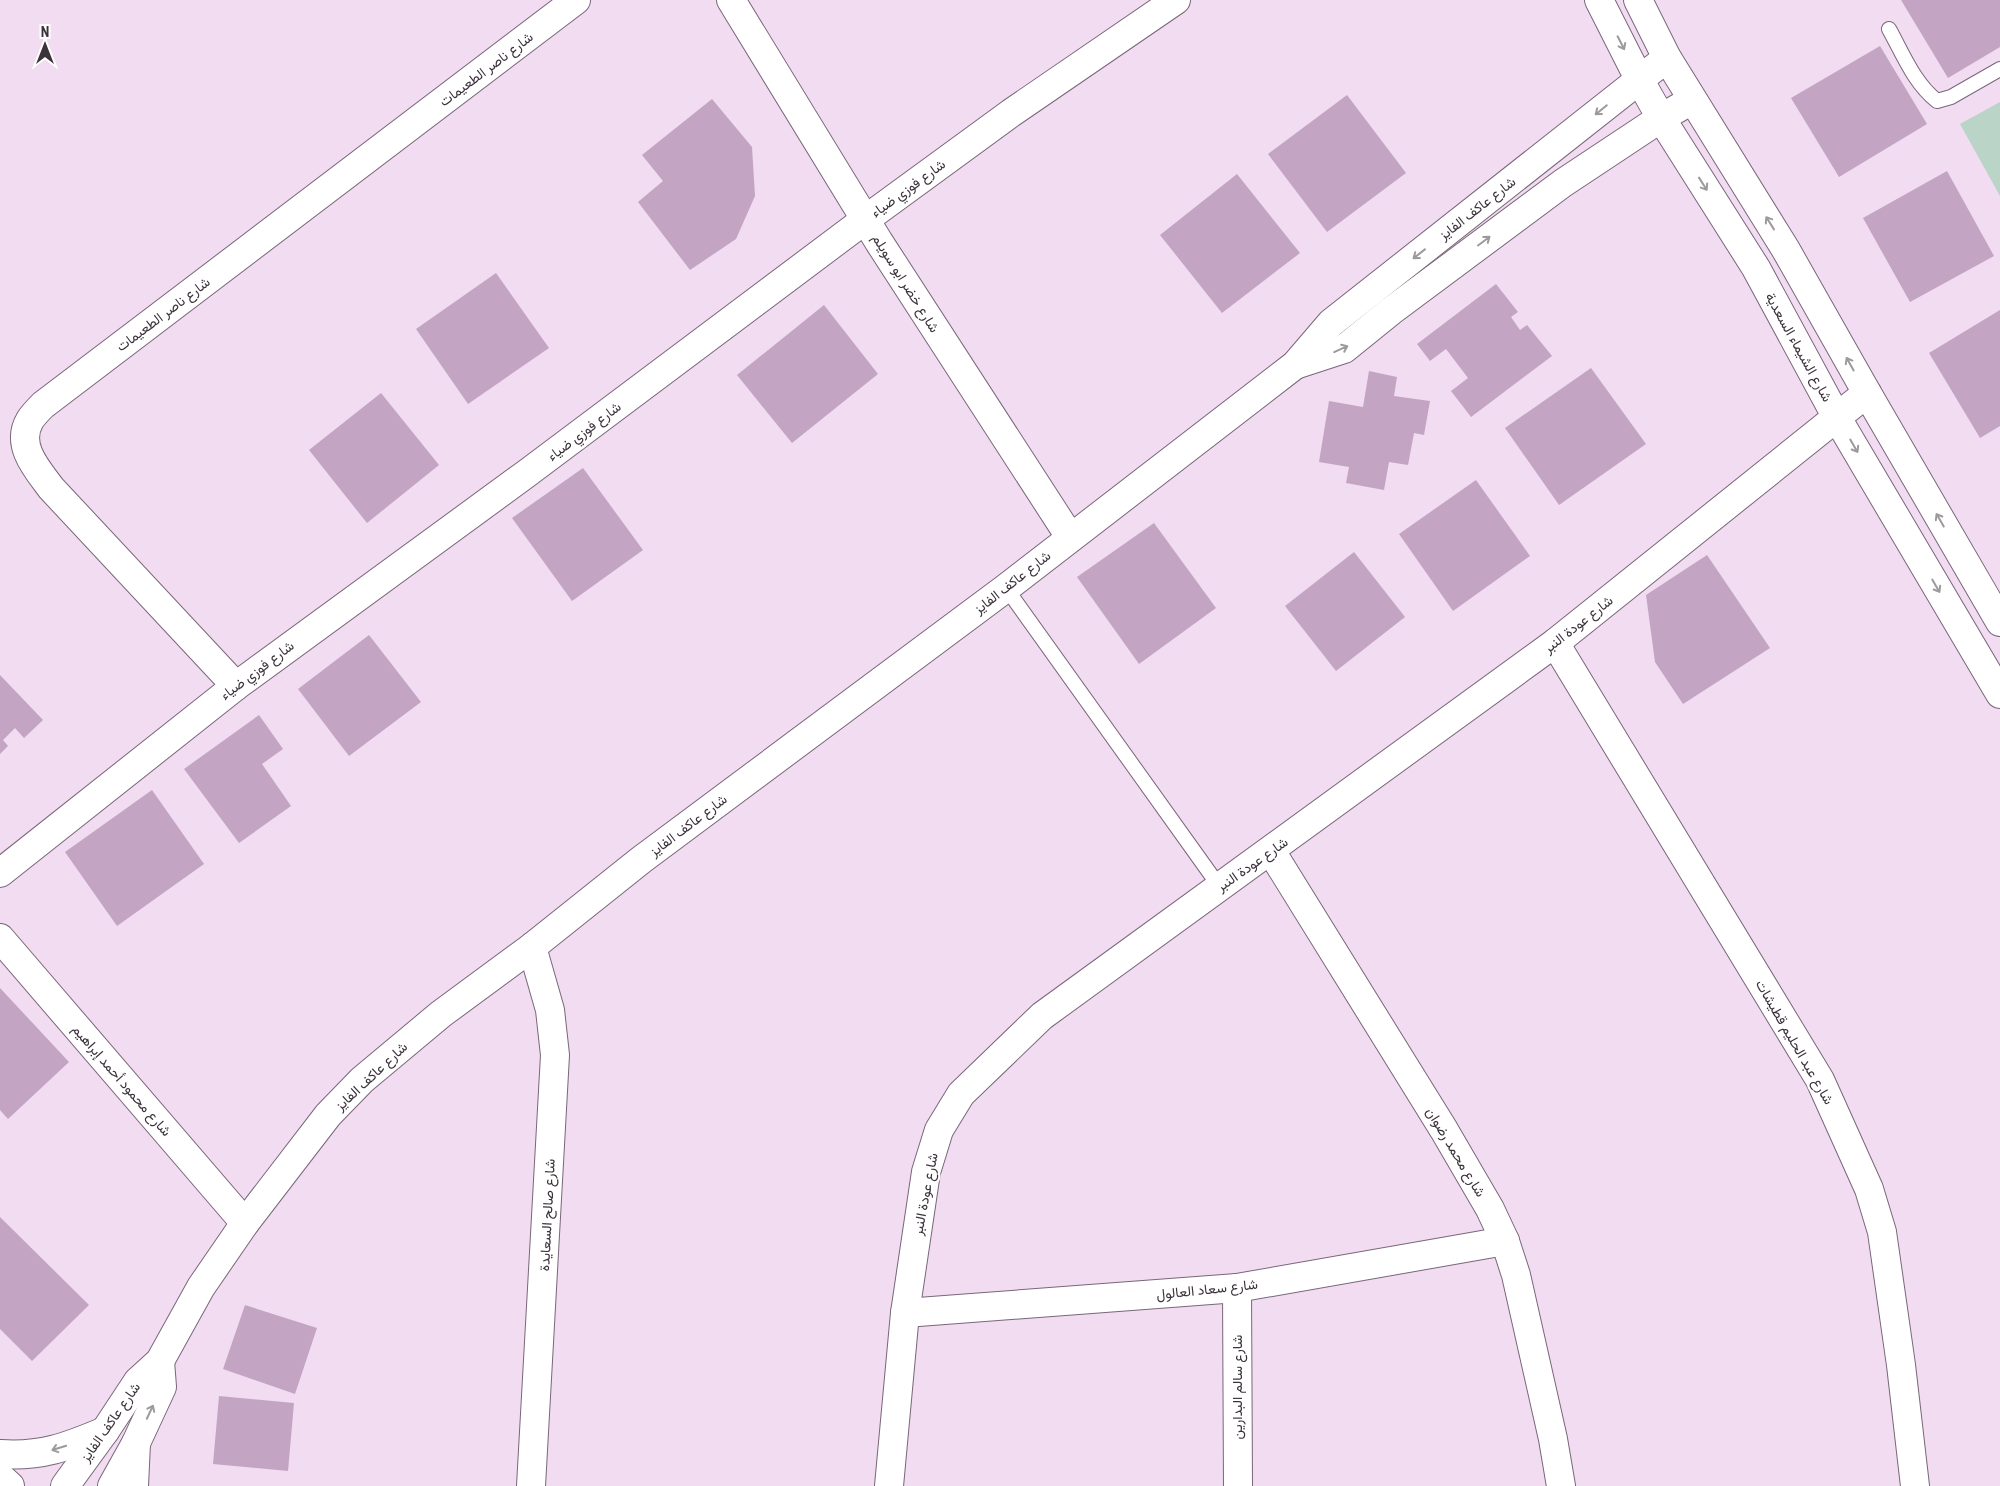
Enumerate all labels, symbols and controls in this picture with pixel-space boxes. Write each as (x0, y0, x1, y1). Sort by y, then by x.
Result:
north arrow (20, 20, 70, 70)
text: N (41, 24, 49, 40)
street label: شارع ناصر الطعيمات (436, 29, 538, 112)
one-way arrow (1616, 36, 1626, 51)
one-way arrow (1595, 104, 1608, 115)
street label: شارع فوزي ضياء (868, 156, 951, 224)
street label: شارع عاكف الفايز (1435, 173, 1520, 246)
one-way arrow (1698, 176, 1708, 190)
one-way arrow (1764, 216, 1775, 230)
street label: شارع خضر ابو سويلم (867, 231, 943, 337)
one-way arrow (1477, 236, 1491, 246)
one-way arrow (1412, 249, 1426, 259)
street label: شارع ناصر الطعيمات (113, 274, 215, 357)
street label: شارع الشيماء السعدية (1760, 290, 1836, 406)
one-way arrow (1333, 344, 1348, 354)
one-way arrow (1845, 357, 1854, 372)
street label: شارع فوزي ضياء (544, 398, 626, 467)
one-way arrow (1849, 438, 1859, 452)
one-way arrow (1935, 513, 1945, 527)
street label: شارع عاكف الفايز (970, 547, 1055, 620)
one-way arrow (1932, 578, 1942, 592)
street label: شارع عودة النبر (1539, 592, 1618, 659)
street label: شارع فوزي ضياء (217, 637, 299, 706)
street label: شارع عاكف الفايز (645, 791, 732, 862)
street label: شارع عودة النبر (1212, 833, 1293, 898)
street label: شارع عبد الحليم قطيشات (1750, 977, 1837, 1109)
street label: شارع محمود أحمد إبراهيم (67, 1021, 175, 1141)
street label: شارع عاكف الفايز (331, 1038, 412, 1116)
street label: شارع محمد رضوان (1420, 1104, 1489, 1201)
street label: شارع عودة النبر (909, 1151, 944, 1238)
street label: شارع صالح السعايدة (536, 1158, 561, 1272)
street label: شارع سعاد العالول (1155, 1276, 1259, 1305)
street label: شارع سالم البدارين (1229, 1335, 1248, 1439)
street label: شارع عاكف الفايز (76, 1379, 146, 1467)
one-way arrow (146, 1405, 156, 1420)
one-way arrow (52, 1444, 68, 1454)

